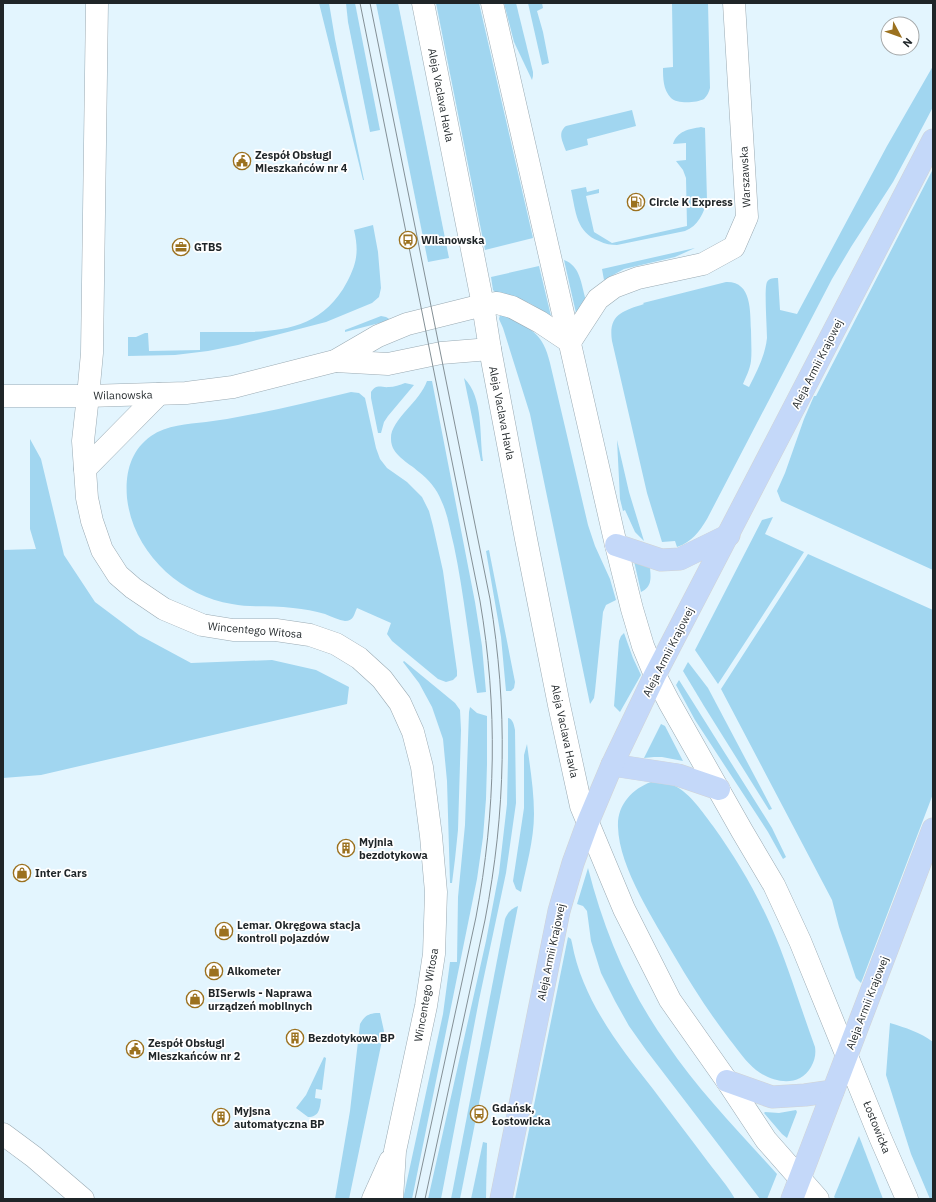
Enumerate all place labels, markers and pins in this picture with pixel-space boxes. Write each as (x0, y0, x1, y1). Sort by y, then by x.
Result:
place label: Zespół Obsługi Mieszkańców nr 4 (255, 148, 348, 175)
public building icon: Zespół Obsługi Mieszkańców nr 4 (232, 151, 252, 171)
fuel station icon: Circle K Express (626, 192, 646, 212)
place label: Circle K Express (649, 195, 733, 209)
bus stop icon: Wilanowska (398, 230, 418, 250)
place label: Wilanowska (421, 233, 484, 247)
office icon: GTBS (171, 237, 191, 257)
place label: GTBS (194, 240, 222, 254)
place label: Myjnia bezdotykowa (359, 835, 428, 862)
building icon: Myjnia bezdotykowa (336, 838, 356, 858)
shop icon: Inter Cars (12, 863, 32, 883)
place label: Inter Cars (35, 866, 88, 880)
place label: Lemar. Okręgowa stacja kontroli pojazdów (237, 918, 360, 945)
shop icon: Lemar. Okręgowa stacja kontroli pojazdów (214, 921, 234, 941)
shop icon: Alkometer (204, 961, 224, 981)
place label: Alkometer (227, 964, 281, 978)
place label: BISerwis - Naprawa urządzeń mobilnych (208, 986, 312, 1013)
shop icon: BISerwis - Naprawa urządzeń mobilnych (185, 989, 205, 1009)
building icon: Bezdotykowa BP (285, 1028, 305, 1048)
place label: Bezdotykowa BP (308, 1031, 395, 1045)
place label: Zespół Obsługi Mieszkańców nr 2 (148, 1036, 241, 1063)
public building icon: Zespół Obsługi Mieszkańców nr 2 (125, 1039, 145, 1059)
place label: Gdańsk, Łostowicka (491, 1101, 550, 1128)
place label: Myjsna automatyczna BP (234, 1104, 325, 1131)
bus stop icon: Gdańsk, Łostowicka (469, 1104, 489, 1124)
building icon: Myjsna automatyczna BP (211, 1107, 231, 1127)

